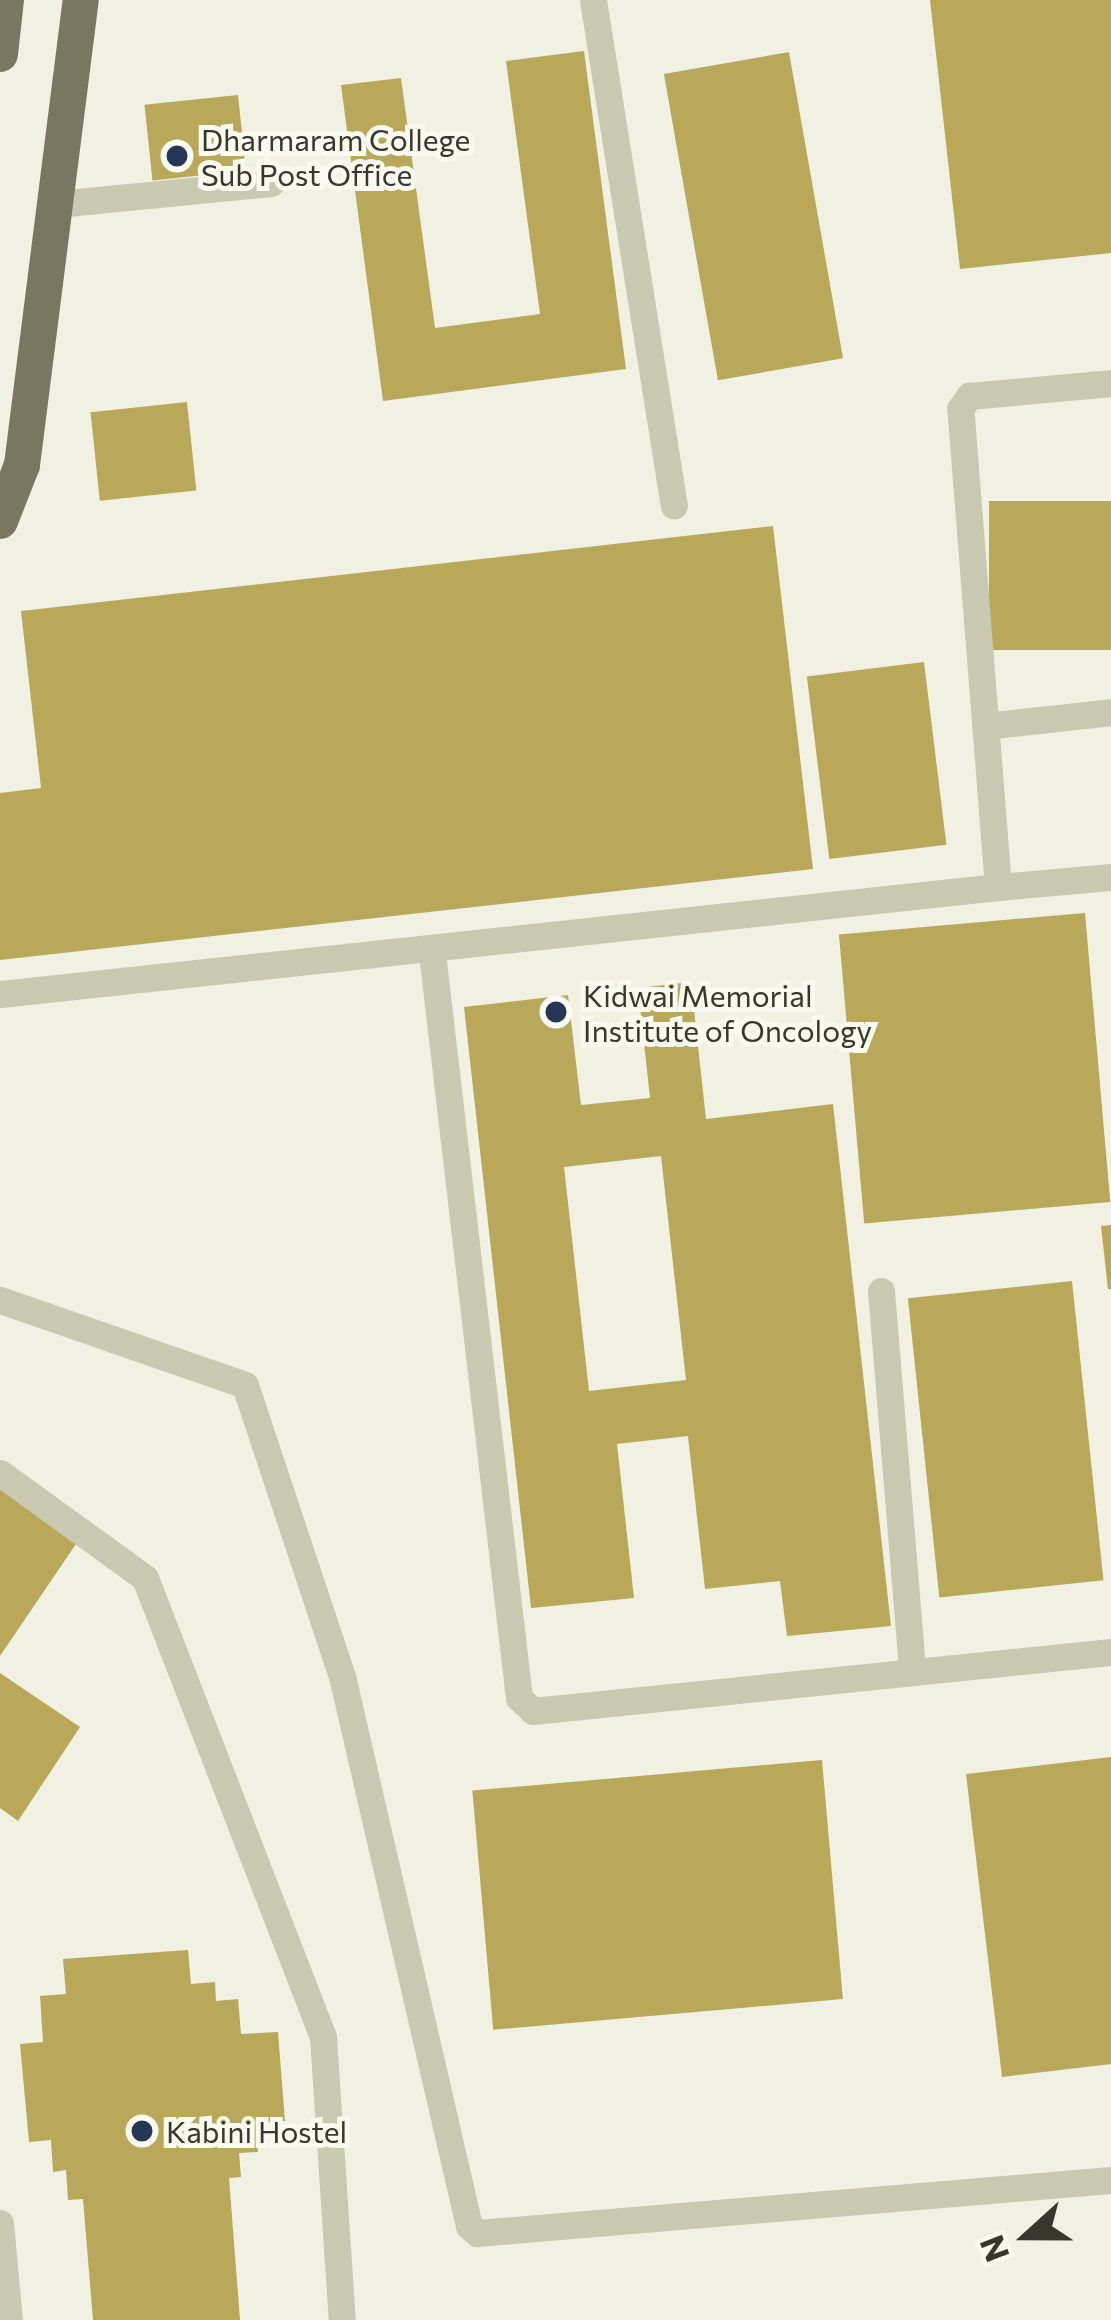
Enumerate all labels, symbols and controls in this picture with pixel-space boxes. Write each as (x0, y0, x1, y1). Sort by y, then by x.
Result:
place label: Dharmaram College Sub Post Office (201, 121, 470, 192)
marker: Dharmaram College Sub Post Office (164, 143, 190, 169)
place label: Kidwai Memorial Institute of Oncology (583, 977, 872, 1048)
marker: Kidwai Memorial Institute of Oncology (540, 996, 572, 1028)
place label: Kabini Hostel (166, 2113, 347, 2149)
marker: Kabini Hostel (129, 2118, 155, 2144)
north arrow (967, 2176, 1087, 2296)
text: N (969, 2230, 1016, 2268)

